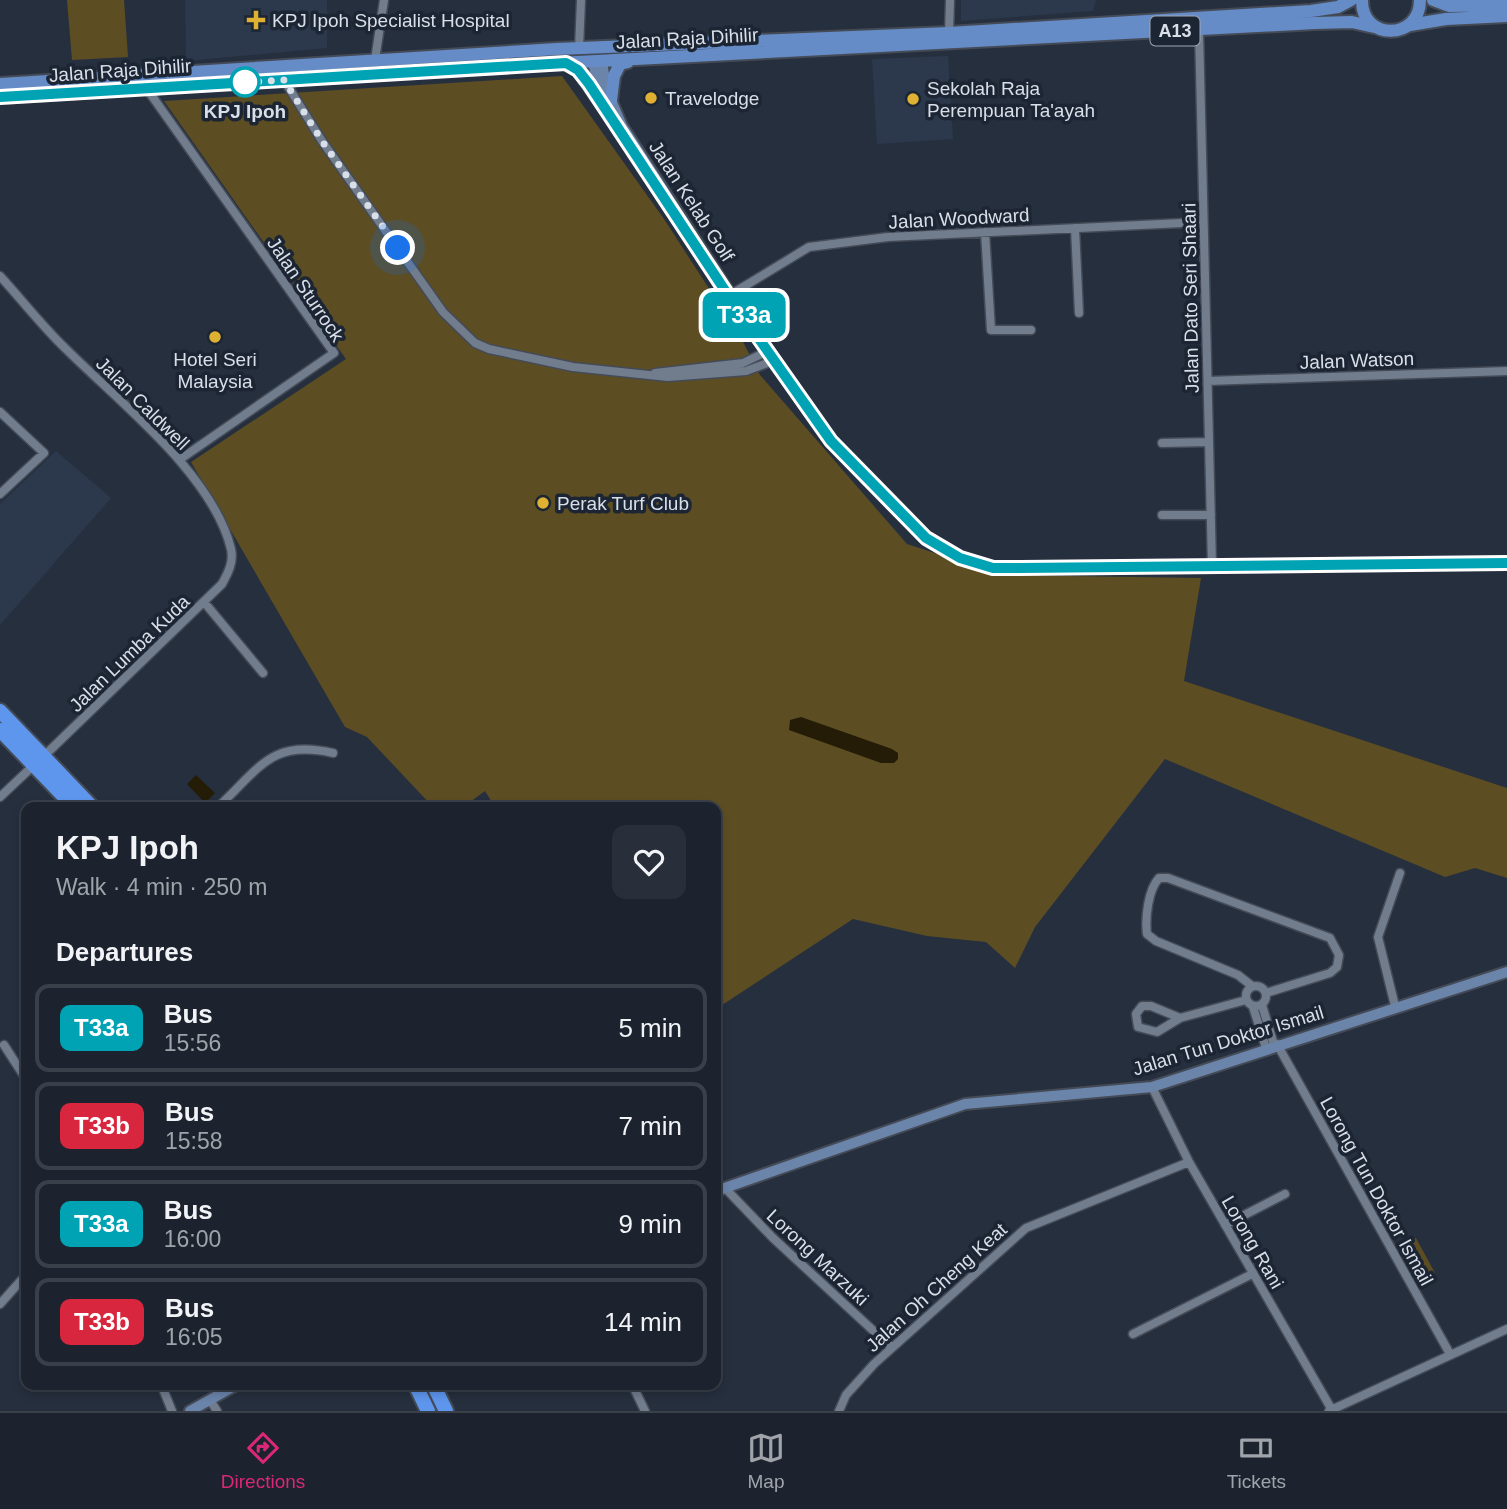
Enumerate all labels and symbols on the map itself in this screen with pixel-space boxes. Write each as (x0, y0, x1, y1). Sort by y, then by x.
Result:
marker: KPJ Ipoh Specialist Hospital (246, 10, 266, 30)
place label: KPJ Ipoh Specialist Hospital (272, 10, 510, 31)
road number: A13 (1150, 16, 1200, 46)
street label: Jalan Raja Dihilir (615, 24, 759, 53)
street label: Jalan Raja Dihilir (48, 55, 193, 86)
marker: KPJ Ipoh (230, 67, 260, 97)
place label: Sekolah Raja Perempuan Ta'ayah (927, 78, 1095, 121)
place label: Travelodge (665, 88, 759, 109)
marker: Travelodge (643, 90, 659, 106)
marker: Sekolah Raja Perempuan Ta'ayah (905, 91, 921, 107)
place label: KPJ Ipoh (204, 101, 286, 122)
street label: Jalan Kelab Golf (645, 137, 739, 266)
street label: Jalan Dato Seri Shaari (1178, 203, 1203, 393)
street label: Jalan Woodward (888, 204, 1030, 233)
your location (380, 230, 415, 265)
street label: Jalan Sturrock (263, 233, 349, 346)
line badge: T33a (695, 292, 793, 338)
marker: Hotel Seri Malaysia (207, 329, 223, 345)
street label: Jalan Watson (1299, 348, 1415, 373)
place label: Hotel Seri Malaysia (173, 349, 257, 392)
street label: Jalan Caldwell (92, 353, 193, 454)
place label: Perak Turf Club (557, 493, 689, 514)
marker: Perak Turf Club (535, 495, 551, 511)
street label: Jalan Lumba Kuda (65, 590, 194, 716)
street label: Jalan Tun Doktor Ismail (1130, 1001, 1326, 1080)
street label: Lorong Tun Doktor Ismail (1316, 1093, 1437, 1289)
street label: Lorong Rani (1218, 1192, 1288, 1292)
street label: Lorong Marzuki (763, 1205, 873, 1310)
street label: Jalan Oh Cheng Keat (862, 1218, 1011, 1356)

